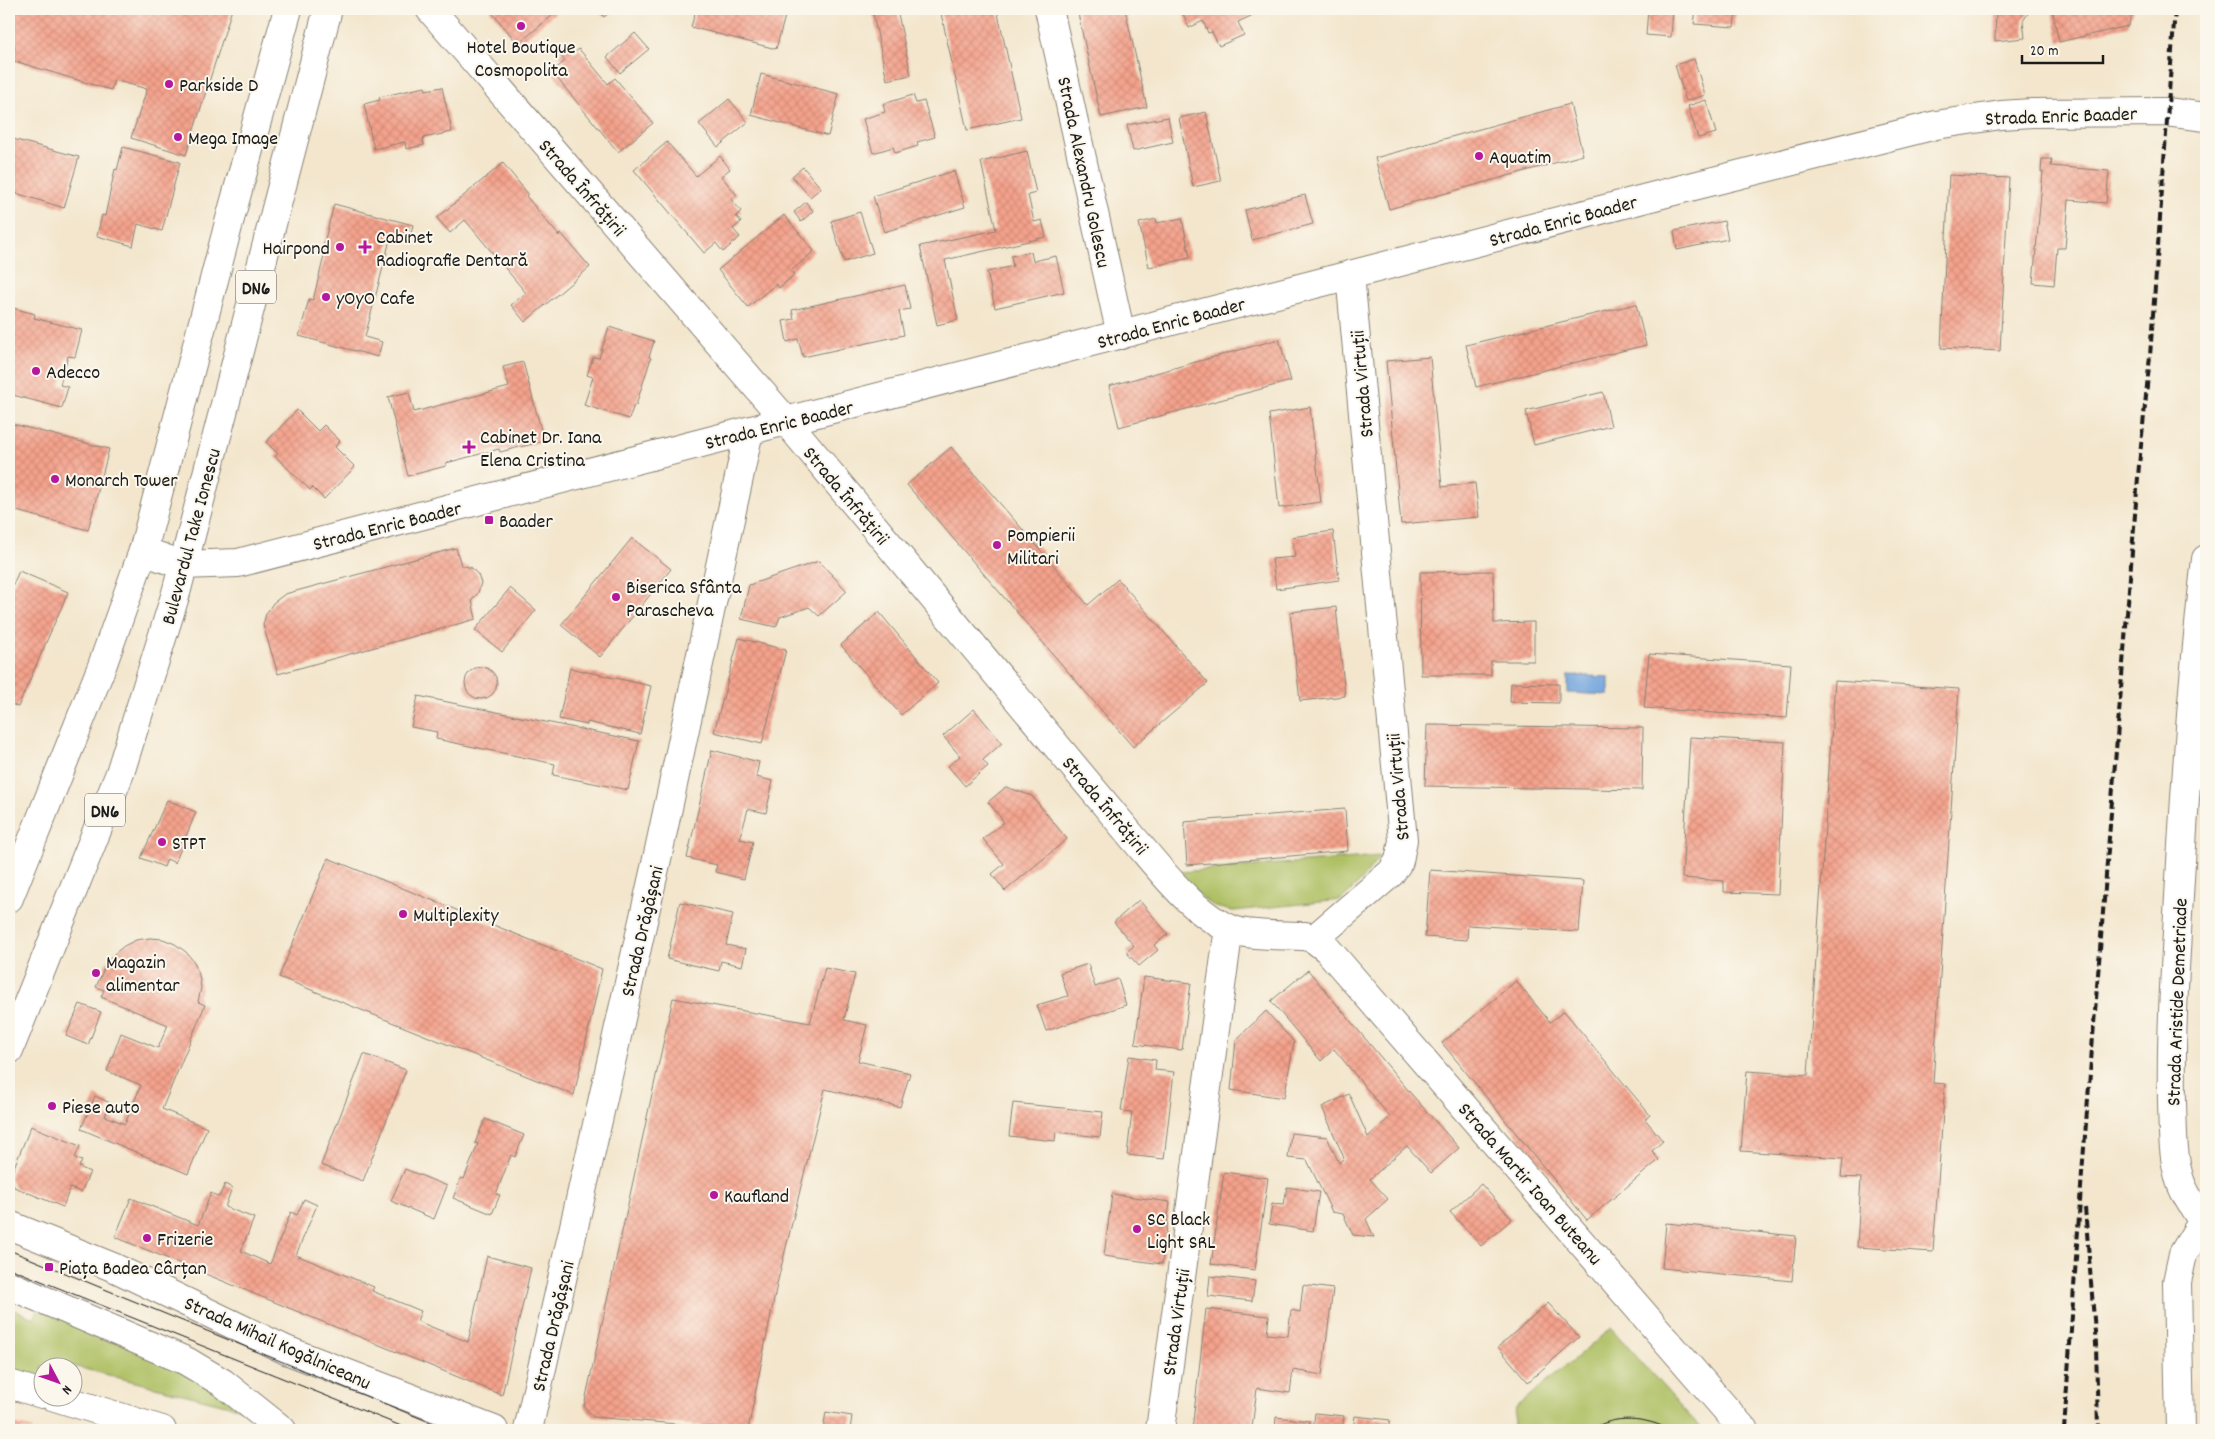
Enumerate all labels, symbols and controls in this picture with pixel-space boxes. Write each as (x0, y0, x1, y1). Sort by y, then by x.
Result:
marker: Hotel Boutique Cosmopolita (515, 20, 527, 32)
scale bar (2022, 32, 2104, 64)
place label: Hotel Boutique Cosmopolita (466, 35, 576, 86)
text: 20 m (2030, 41, 2058, 63)
place label: Parkside D (179, 73, 258, 101)
street label: Strada Alexandru Golescu (1048, 75, 1116, 271)
marker: Parkside D (163, 78, 175, 90)
street label: Strada Enric Baader (1985, 101, 2138, 135)
place label: Mega Image (188, 126, 278, 154)
marker: Mega Image (172, 131, 184, 143)
street label: Strada Înfrățirii (530, 134, 631, 244)
place label: Aquatim (1489, 145, 1552, 173)
marker: Aquatim (1473, 150, 1485, 162)
street label: Strada Enric Baader (1487, 190, 1641, 256)
place label: Cabinet Radiografie Dentară (376, 225, 528, 276)
place label: Hairpond (263, 236, 330, 264)
marker: Cabinet Radiografie Dentară (358, 240, 372, 254)
marker: Hairpond (334, 241, 346, 253)
road number: DN6 (236, 270, 276, 304)
place label: yOyO Cafe (336, 286, 415, 314)
marker: yOyO Cafe (320, 291, 332, 303)
street label: Strada Enric Baader (1095, 292, 1249, 358)
street label: Strada Virtuții (1345, 329, 1383, 439)
place label: Adecco (46, 360, 100, 388)
marker: Adecco (30, 365, 42, 377)
street label: Strada Enric Baader (702, 395, 858, 459)
place label: Cabinet Dr. Iana Elena Cristina (480, 425, 602, 476)
marker: Cabinet Dr. Iana Elena Cristina (462, 440, 476, 454)
street label: Strada Înfrățirii (795, 441, 895, 553)
street label: Bulevardul Take Ionescu (156, 446, 230, 628)
place label: Monarch Tower (65, 468, 178, 496)
marker: Monarch Tower (49, 473, 61, 485)
street label: Strada Enric Baader (310, 496, 466, 560)
place label: Baader (499, 509, 553, 537)
marker: Baader (483, 514, 495, 526)
place label: Pompierii Militari (1007, 523, 1075, 574)
marker: Pompierii Militari (991, 539, 1003, 551)
place label: Biserica Sfânta Parascheva (626, 575, 742, 626)
marker: Biserica Sfânta Parascheva (610, 591, 622, 603)
street label: Strada Virtuții (1381, 732, 1419, 842)
street label: Strada Înfrățirii (1054, 751, 1154, 863)
road number: DN6 (85, 794, 125, 826)
place label: STPT (172, 831, 206, 859)
marker: STPT (156, 836, 168, 848)
street label: Strada Drăgășani (615, 863, 673, 1000)
street label: Strada Aristide Demetriade (2161, 897, 2197, 1107)
place label: Multiplexity (413, 903, 499, 931)
marker: Multiplexity (397, 908, 409, 920)
place label: Magazin alimentar (106, 950, 180, 1001)
marker: Magazin alimentar (90, 967, 102, 979)
place label: Piese auto (62, 1095, 140, 1123)
street label: Strada Martir Ioan Buteanu (1450, 1097, 1607, 1273)
marker: Piese auto (46, 1100, 58, 1112)
place label: Kaufland (724, 1184, 789, 1212)
marker: Kaufland (708, 1189, 720, 1201)
place label: SC Black Light SRL (1147, 1207, 1215, 1258)
marker: SC Black Light SRL (1131, 1223, 1143, 1235)
place label: Frizerie (157, 1227, 213, 1255)
marker: Frizerie (141, 1232, 153, 1244)
place label: Piața Badea Cârțan (59, 1256, 207, 1284)
street label: Strada Drăgășani (526, 1258, 584, 1395)
marker: Piața Badea Cârțan (43, 1261, 55, 1273)
street label: Strada Virtuții (1157, 1267, 1199, 1378)
street label: Strada Mihail Kogălniceanu (179, 1291, 375, 1399)
north arrow (32, 1356, 82, 1406)
text: N (56, 1380, 76, 1398)

